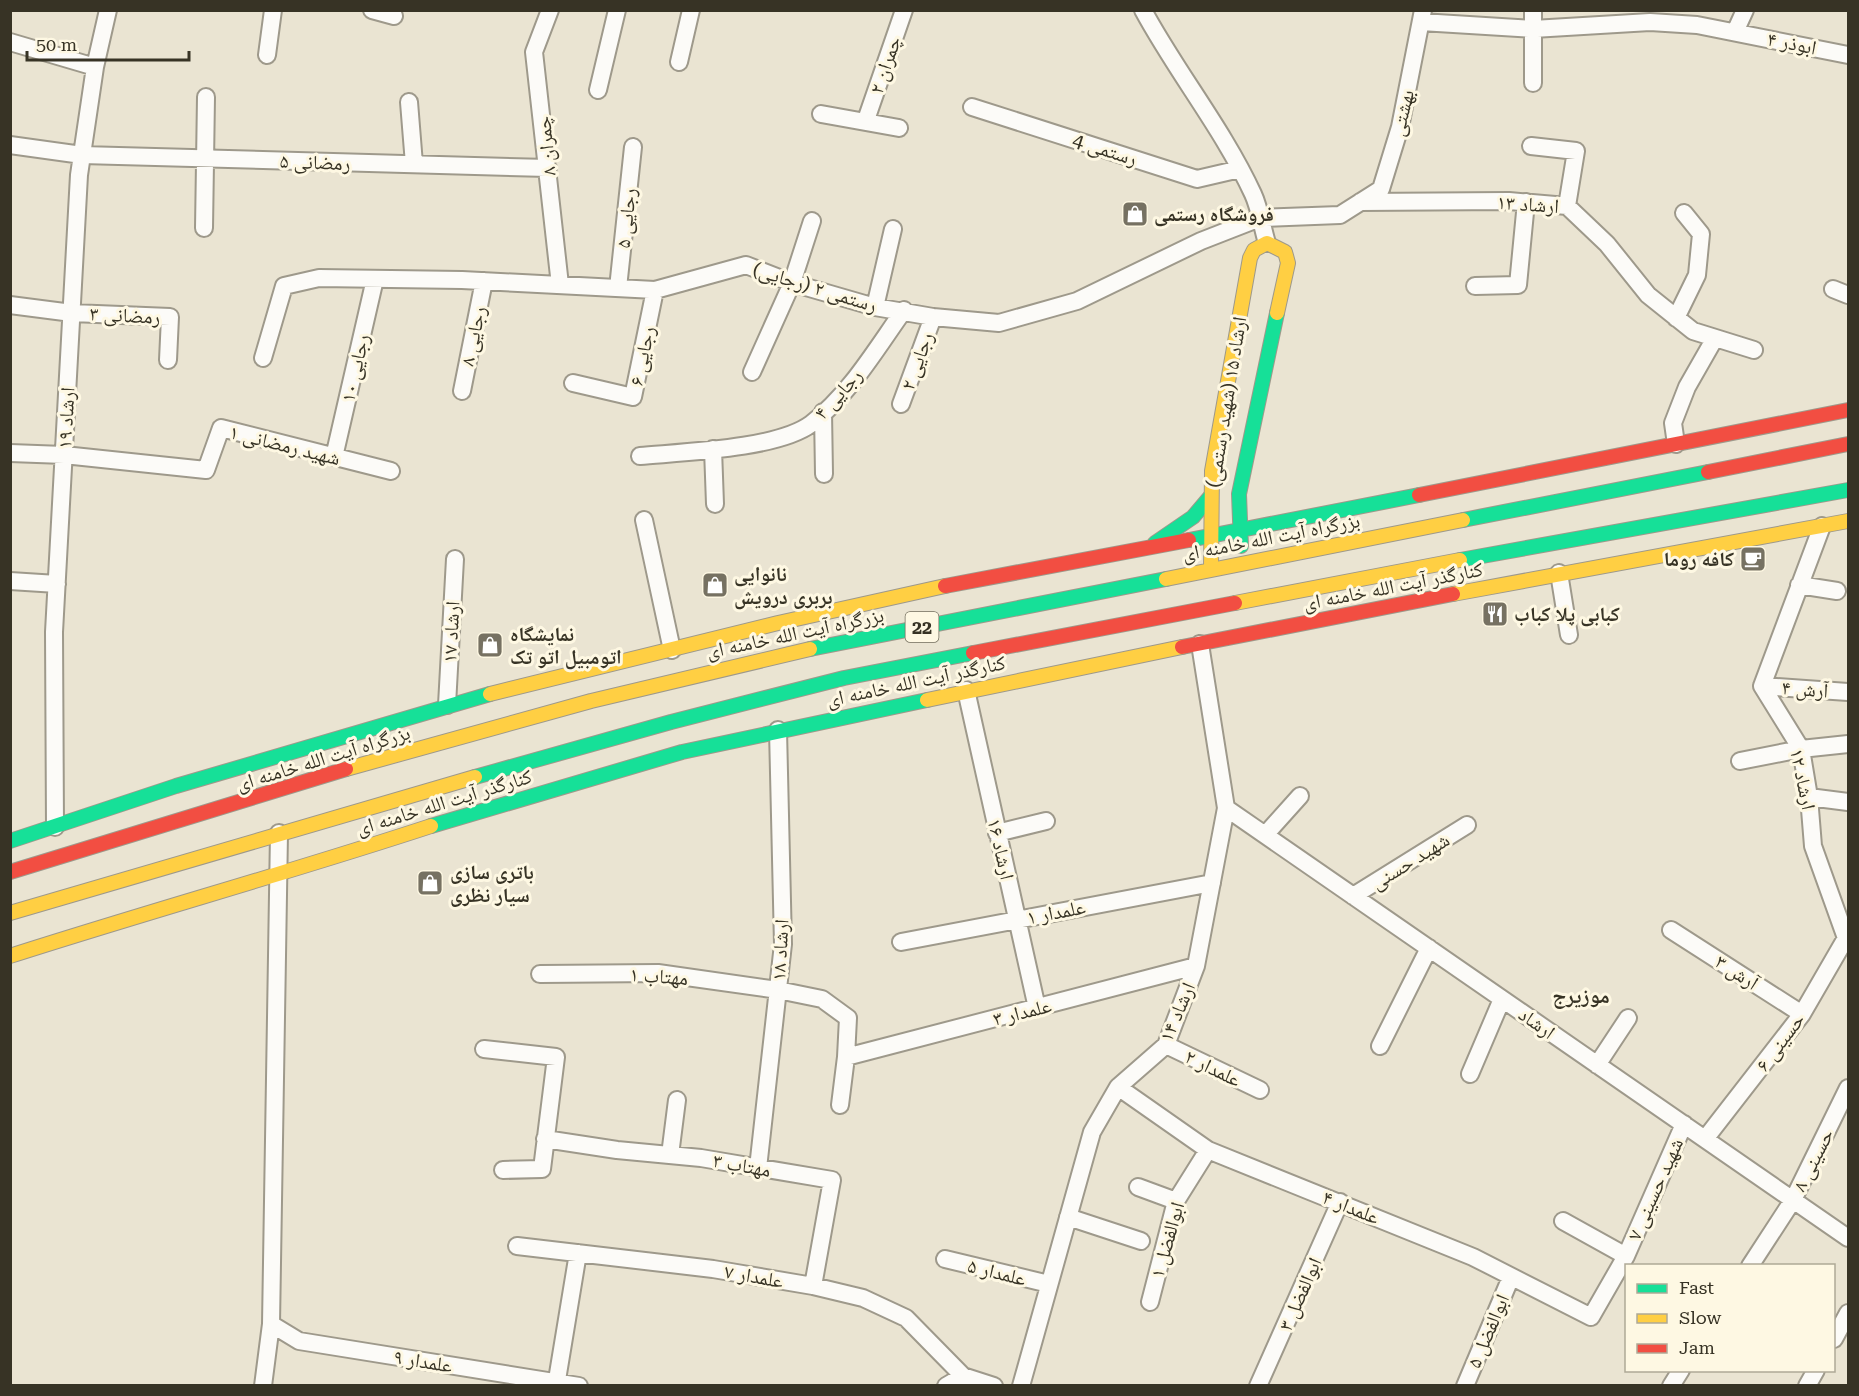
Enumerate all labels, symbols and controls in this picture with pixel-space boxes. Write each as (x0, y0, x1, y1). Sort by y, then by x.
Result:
scale bar (27, 24, 189, 62)
street label: ابوذر ۴ (1765, 26, 1819, 60)
street label: چمران ۲ (864, 33, 906, 97)
text: 50 m (36, 34, 77, 55)
street label: بهشتی (1385, 87, 1419, 139)
street label: چمران ۸ (531, 115, 561, 177)
street label: رستمی 4 (1070, 127, 1140, 171)
street label: رمضانی ۵ (279, 149, 351, 175)
street label: رجایی ۵ (611, 187, 641, 249)
street label: ارشاد ۱۳ (1496, 190, 1560, 218)
shop icon: فروشگاه رستمی (1120, 199, 1150, 229)
place label: فروشگاه رستمی (1154, 202, 1274, 227)
street label: رستمی ۲ (رجایی) (750, 257, 880, 317)
street label: رمضانی ۳ (89, 301, 161, 329)
street label: رجایی ۸ (455, 304, 491, 368)
street label: ارشاد ۱۵ (شهید رستمی) (1201, 315, 1251, 489)
street label: رجایی ۶ (624, 324, 660, 388)
street label: رجایی ۲ (895, 329, 939, 393)
street label: رجایی ۱۰ (336, 332, 374, 404)
street label: رجایی ۴ (809, 364, 867, 424)
street label: ارشاد ۱۹ (52, 386, 80, 450)
street label: شهید رمضانی ۱ (227, 420, 343, 470)
street label: بزرگراه آیت الله خامنه ای (1180, 508, 1362, 566)
cafe icon: کافه روما (1738, 544, 1768, 574)
place label: کافه روما (1664, 547, 1734, 571)
street label: کنارگذر آیت الله خامنه ای (1301, 557, 1485, 615)
place label: نانوایی بربری درویش (734, 562, 832, 610)
shop icon: نانوایی بربری درویش (700, 570, 730, 600)
restaurant icon: کبابی پلا کباب (1480, 599, 1510, 629)
street label: ارشاد ۱۷ (437, 600, 465, 664)
street label: بزرگراه آیت الله خامنه ای (704, 602, 886, 664)
place label: کبابی پلا کباب (1514, 602, 1620, 627)
road number: 22 (906, 612, 938, 642)
place label: نمایشگاه اتومبیل اتو تک (510, 622, 622, 670)
shop icon: نمایشگاه اتومبیل اتو تک (475, 630, 505, 660)
street label: کنارگذر آیت الله خامنه ای (824, 650, 1008, 712)
street label: آرش ۴ (1781, 675, 1830, 703)
street label: بزرگراه آیت الله خامنه ای (233, 720, 413, 796)
street label: ارشاد ۱۲ (1785, 746, 1821, 812)
street label: کنارگذر آیت الله خامنه ای (353, 764, 535, 840)
street label: ارشاد ۱۶ (982, 816, 1020, 882)
street label: شهید حسنی (1366, 827, 1454, 895)
place label: باتری سازی سیار نظری (450, 860, 534, 907)
shop icon: باتری سازی سیار نظری (415, 868, 445, 898)
street label: علمدار ۱ (1025, 895, 1087, 929)
street label: ارشاد ۱۸ (766, 918, 794, 982)
street label: آرش ۳ (1711, 949, 1764, 995)
street label: مهتاب ۱ (629, 962, 689, 990)
street label: ارشاد ۱۴ (1154, 979, 1200, 1045)
district label: موزیرج (1552, 984, 1610, 1009)
street label: علمدار ۳ (990, 993, 1054, 1031)
street label: ارشاد (1514, 1002, 1560, 1044)
street label: حسینی ۶ (1750, 1008, 1810, 1076)
street label: علمدار ۲ (1181, 1044, 1245, 1092)
street label: حسینی ۸ (1787, 1125, 1839, 1195)
street label: شهید حسینی ۷ (1622, 1134, 1688, 1244)
street label: مهتاب ۳ (711, 1148, 773, 1182)
street label: علمدار ۴ (1319, 1185, 1383, 1229)
street label: ابوالفضل ۱ (1145, 1199, 1189, 1281)
street label: علمدار ۵ (965, 1253, 1029, 1291)
street label: ابوالفضل ۳ (1273, 1254, 1327, 1334)
street label: علمدار ۷ (723, 1259, 785, 1293)
legend (1625, 1264, 1835, 1372)
text: Fast (1679, 1277, 1714, 1298)
street label: ابوالفضل ۵ (1462, 1291, 1514, 1371)
text: Slow (1679, 1307, 1721, 1328)
text: Jam (1679, 1337, 1715, 1358)
street label: علمدار ۹ (392, 1345, 454, 1377)

